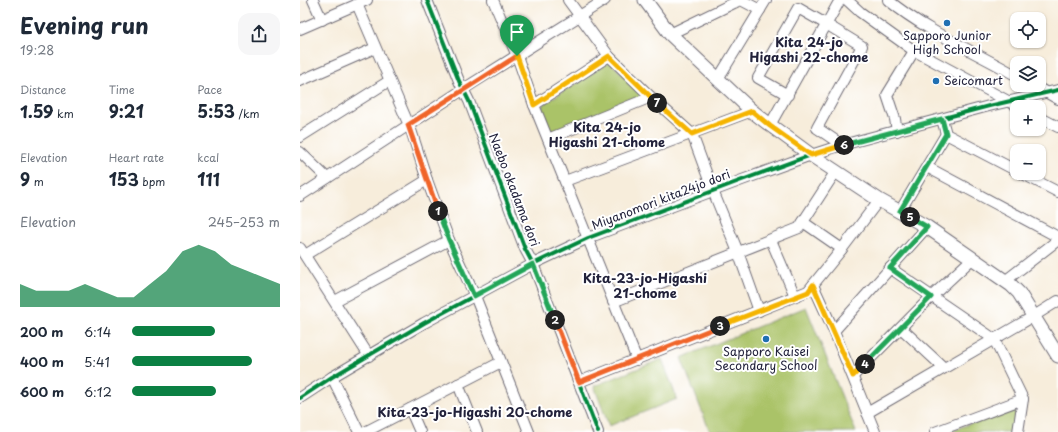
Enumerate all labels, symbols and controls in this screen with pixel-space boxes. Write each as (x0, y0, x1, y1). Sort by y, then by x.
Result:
text: Evening run (20, 8, 149, 41)
map controls (1010, 12, 1046, 180)
button: locate (1010, 12, 1046, 48)
button: share (238, 13, 280, 55)
pin (500, 15, 534, 56)
marker: Sapporo Junior High School (942, 18, 952, 28)
icon: arrive (506, 21, 528, 43)
place label: Sapporo Junior High School (903, 26, 991, 58)
district label: Kita 24-jo Higashi 22-chome (750, 32, 868, 66)
text: 19:28 (20, 40, 54, 59)
button: layers (1010, 56, 1046, 92)
place label: Seicomart (944, 71, 1003, 89)
marker: Seicomart (931, 76, 941, 86)
text: Distance (20, 81, 66, 98)
text: Time (109, 81, 135, 98)
text: Pace (197, 81, 222, 98)
pin: 7 (647, 93, 667, 113)
text: 7 (654, 94, 660, 111)
text: 1.59 (20, 98, 54, 124)
text: 9:21 (109, 98, 144, 124)
text: 5:53 (197, 98, 235, 124)
button: + (1010, 100, 1046, 136)
text: km (54, 105, 74, 122)
text: /km (235, 105, 260, 122)
district label: Kita 24-jo Higashi 21-chome (549, 117, 665, 151)
street label: Naebo okadama dori (485, 131, 545, 249)
pin: 6 (834, 135, 854, 155)
text: 6 (840, 136, 848, 153)
button: − (1010, 144, 1046, 180)
text: Elevation (20, 149, 67, 166)
text: Heart rate (109, 149, 164, 166)
text: kcal (197, 149, 219, 166)
street label: Miyanomori kita24jo dori (589, 164, 732, 234)
text: 9 (20, 166, 30, 192)
text: 153 (109, 166, 139, 192)
text: 111 (197, 166, 220, 192)
text: m (30, 173, 44, 190)
text: bpm (139, 173, 165, 190)
pin: 1 (428, 201, 448, 221)
text: 1 (435, 202, 441, 219)
pin: 5 (900, 207, 920, 227)
text: 5 (906, 208, 914, 225)
text: Elevation (20, 212, 76, 231)
text: 245–253 m (208, 212, 280, 231)
district label: Kita-23-jo-Higashi 21-chome (583, 268, 707, 302)
pin: 2 (545, 310, 565, 330)
text: 2 (551, 311, 559, 328)
pin: 3 (710, 316, 730, 336)
text: 3 (716, 317, 724, 334)
text: 200 m (20, 322, 64, 341)
text: 6:14 (84, 322, 111, 341)
marker: Sapporo Kaisei Secondary School (761, 334, 771, 344)
place label: Sapporo Kaisei Secondary School (715, 342, 818, 374)
text: 400 m (20, 352, 64, 371)
text: 5:41 (84, 352, 110, 371)
pin: 4 (855, 354, 875, 374)
text: 4 (861, 355, 869, 372)
text: 600 m (20, 382, 64, 401)
text: 6:12 (84, 382, 112, 401)
district label: Kita-23-jo-Higashi 20-chome (378, 402, 572, 421)

